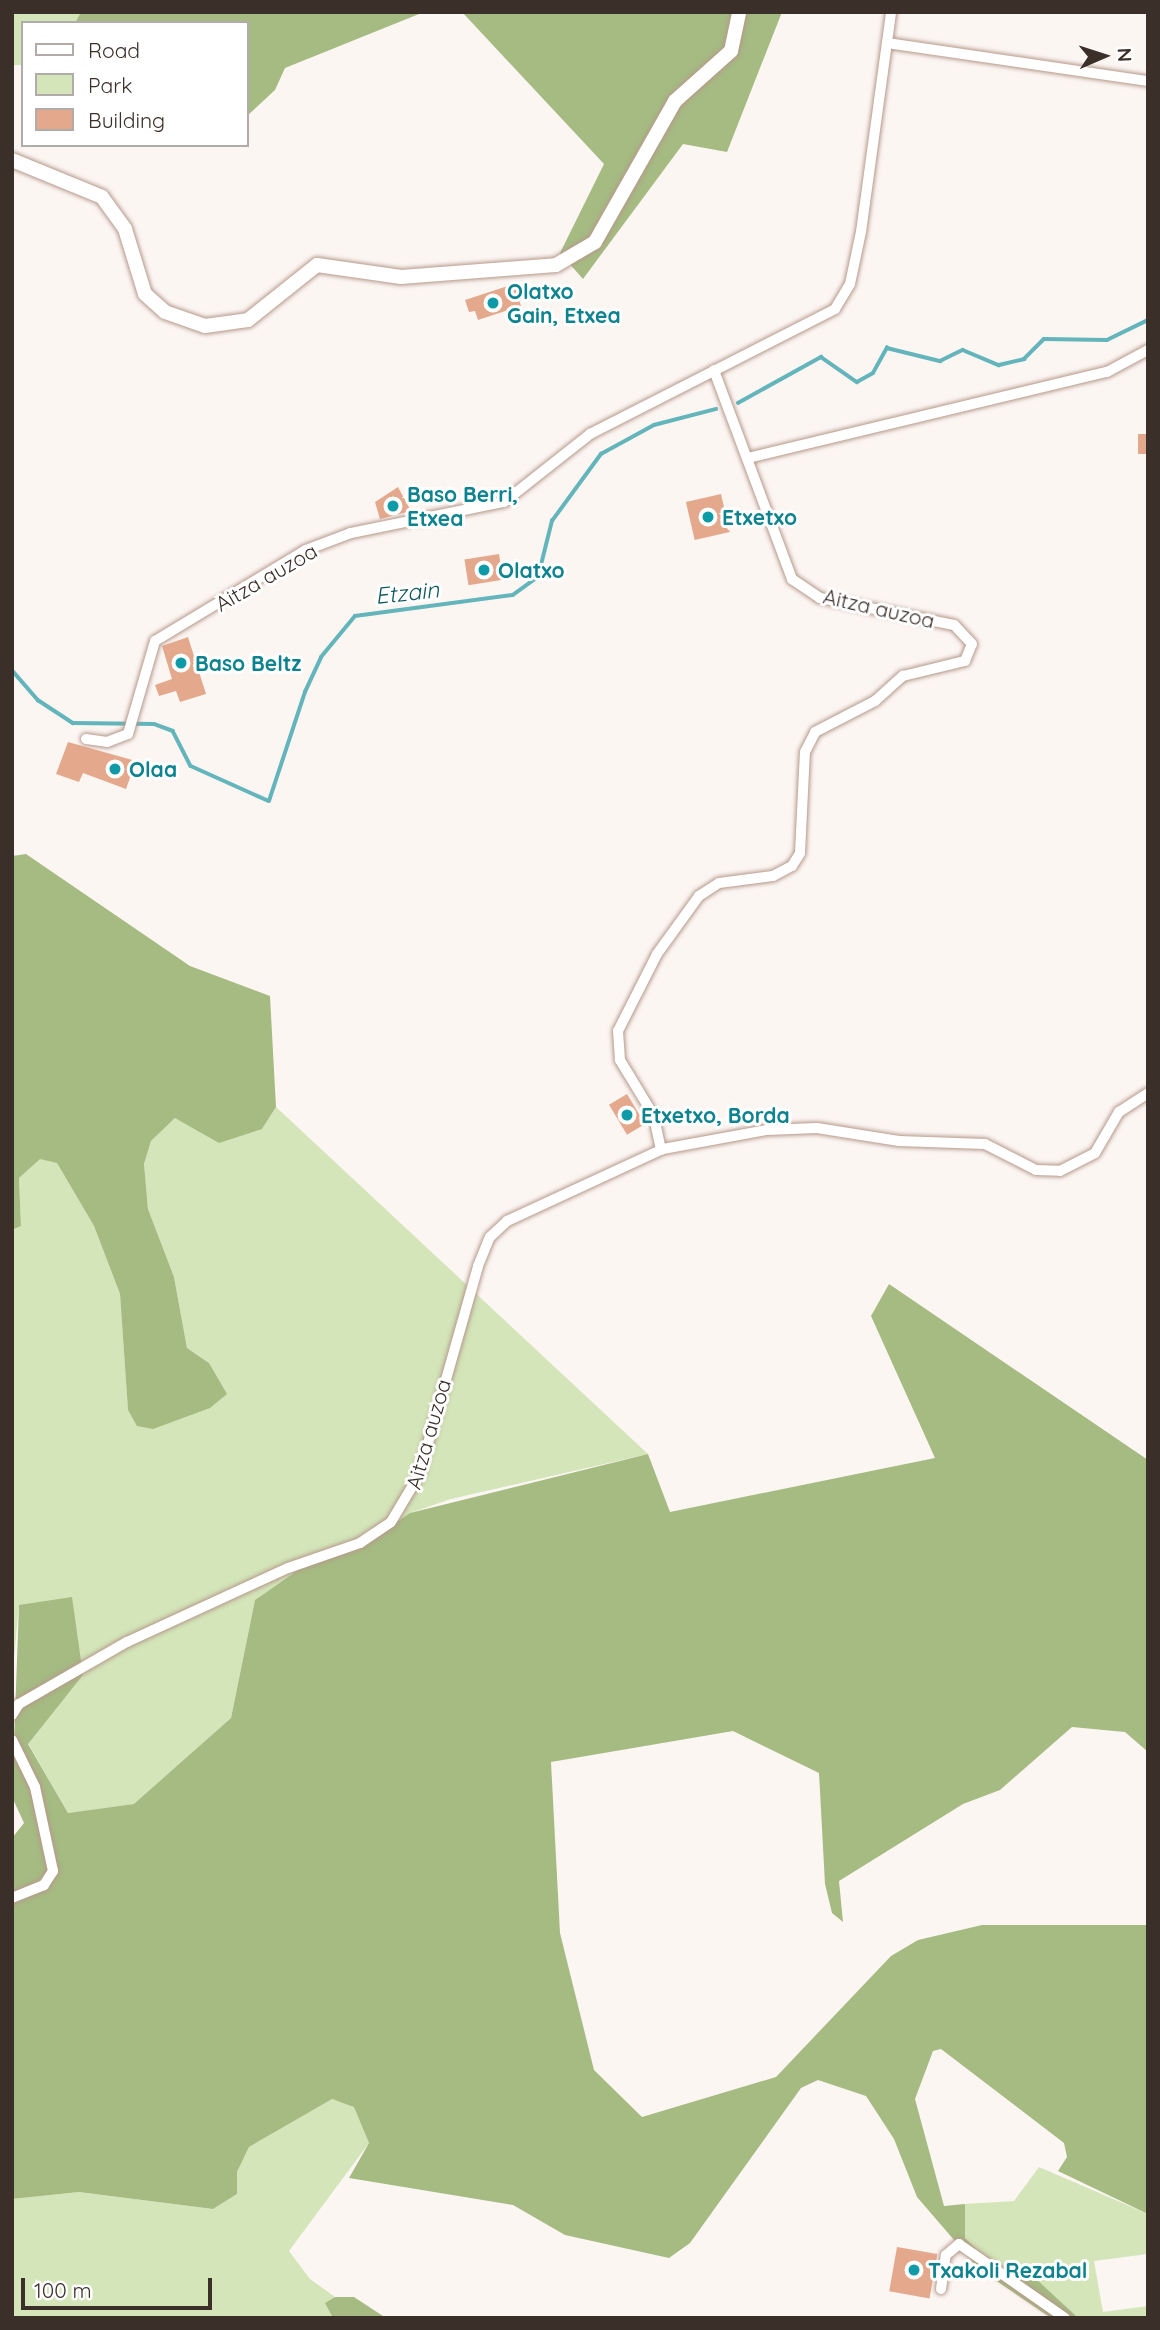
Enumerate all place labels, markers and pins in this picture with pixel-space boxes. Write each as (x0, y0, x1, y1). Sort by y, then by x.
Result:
place label: Olatxo Gain, Etxea (507, 278, 621, 328)
marker: Olatxo Gain, Etxea (485, 295, 501, 311)
place label: Baso Berri, Etxea (407, 481, 518, 531)
marker: Baso Berri, Etxea (385, 498, 401, 514)
place label: Etxetxo (722, 504, 797, 530)
marker: Etxetxo (700, 509, 716, 525)
place label: Olatxo (498, 557, 565, 583)
marker: Olatxo (476, 562, 492, 578)
place label: Baso Beltz (195, 650, 302, 676)
marker: Baso Beltz (173, 655, 189, 671)
place label: Olaa (129, 756, 177, 782)
marker: Olaa (107, 761, 123, 777)
place label: Etxetxo, Borda (641, 1102, 790, 1128)
marker: Etxetxo, Borda (619, 1107, 635, 1123)
place label: Txakoli Rezabal (928, 2257, 1087, 2283)
marker: Txakoli Rezabal (906, 2262, 922, 2278)

